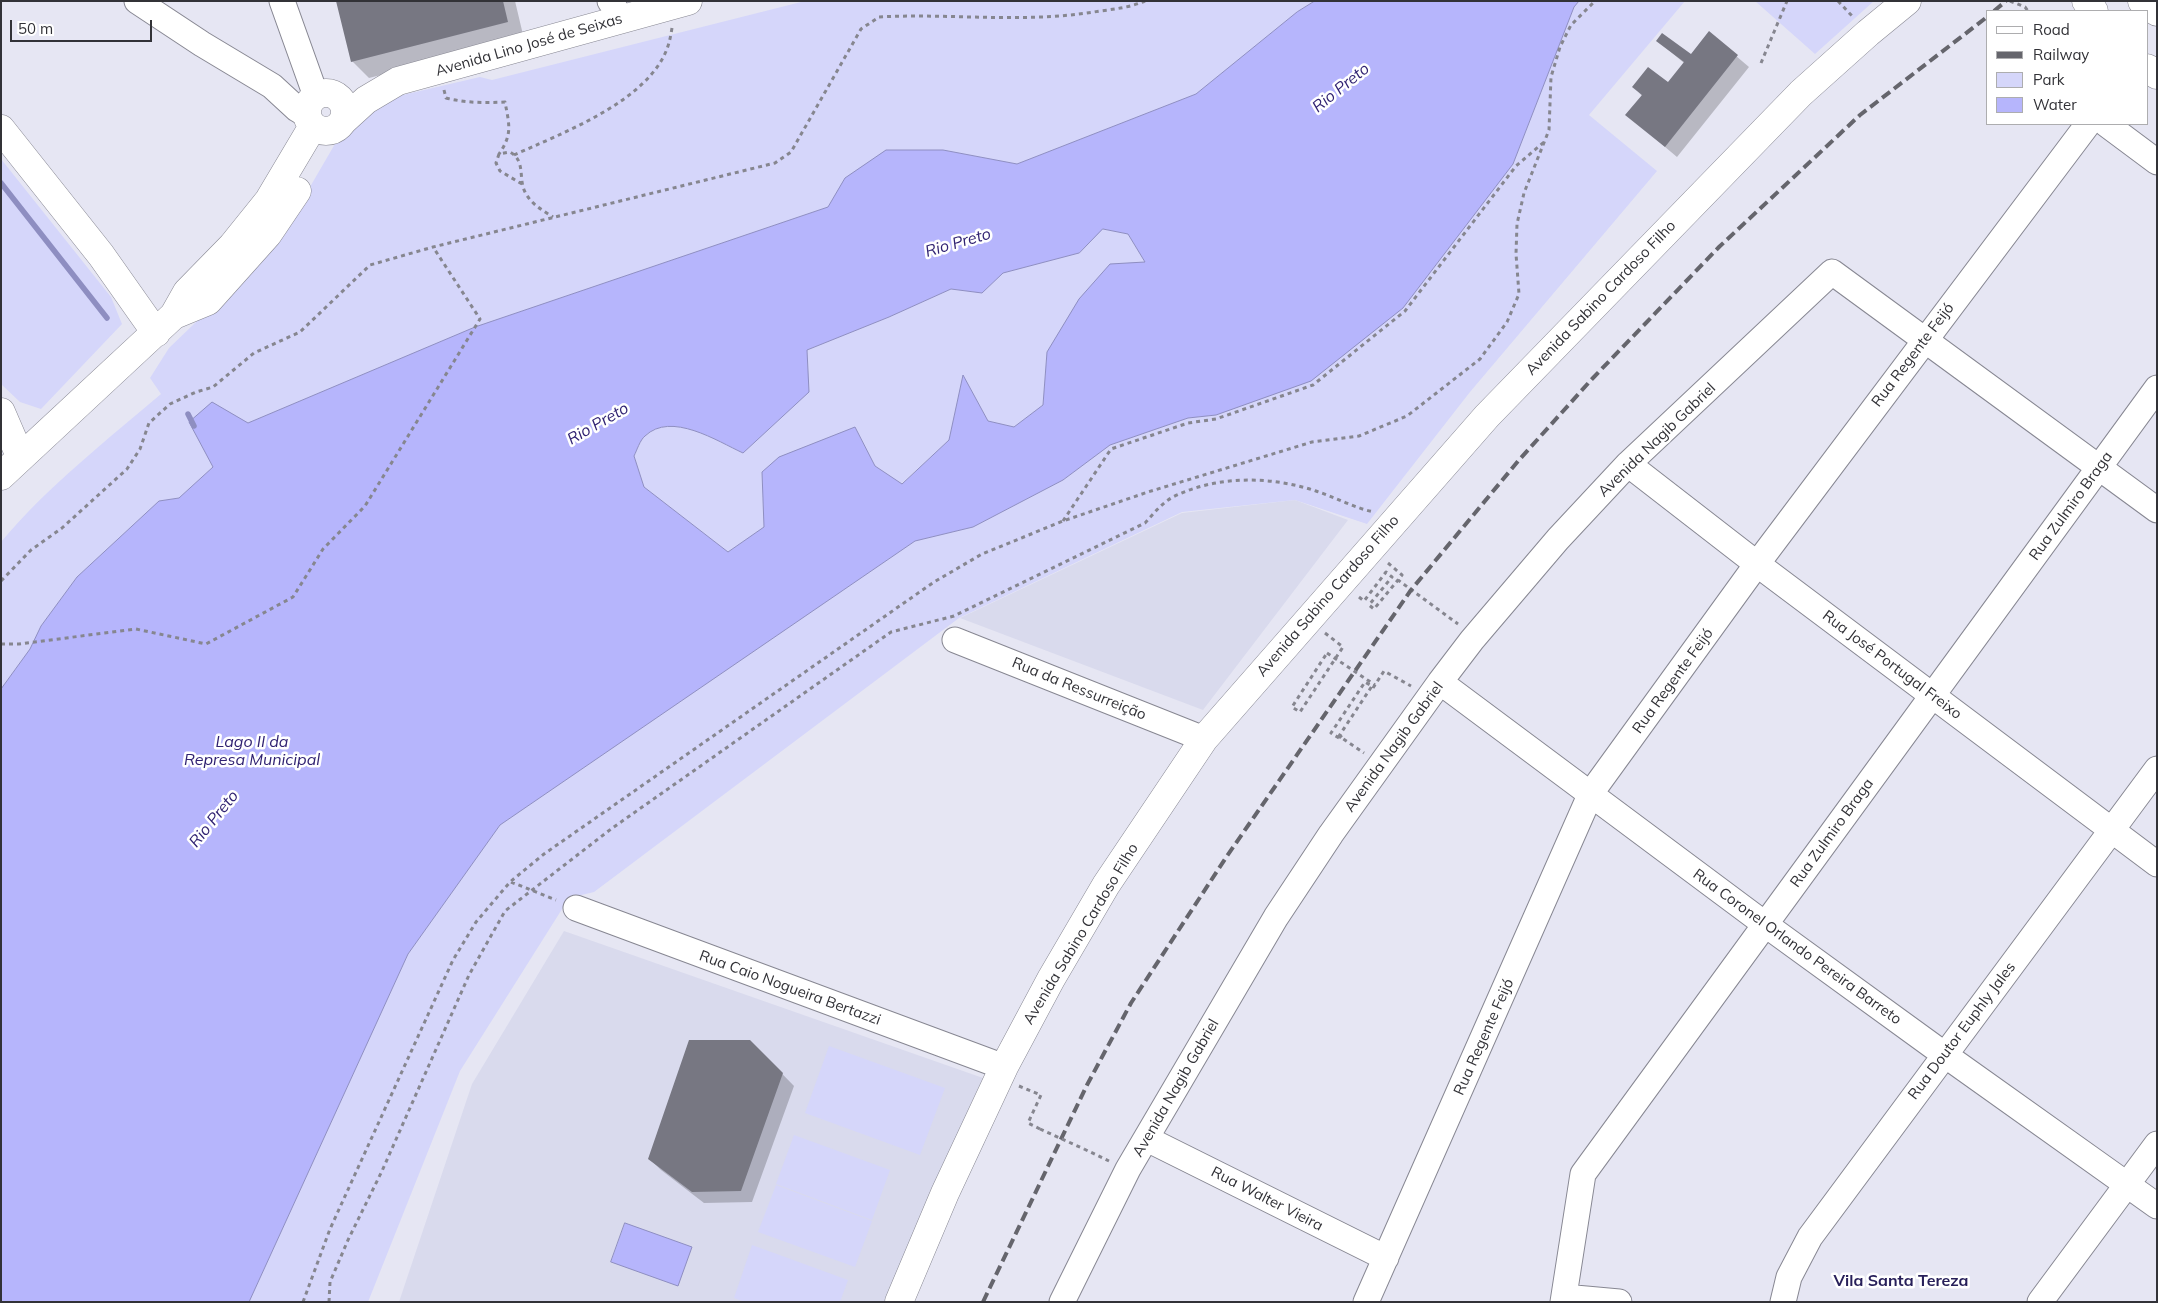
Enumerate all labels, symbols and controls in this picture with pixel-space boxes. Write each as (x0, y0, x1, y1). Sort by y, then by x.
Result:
scale bar (12, 10, 155, 42)
street label: Avenida Lino José de Seixas (434, 10, 624, 80)
legend (1986, 10, 2148, 125)
text: 50 m (18, 19, 53, 38)
text: Road (2033, 20, 2070, 39)
text: Railway (2033, 45, 2089, 64)
water label: Rio Preto (1309, 59, 1373, 117)
text: Park (2033, 70, 2065, 89)
text: Water (2033, 95, 2077, 114)
street label: Avenida Sabino Cardoso Filho (1522, 217, 1680, 379)
water label: Rio Preto (923, 224, 993, 262)
street label: Rua Regente Feijó (1868, 299, 1958, 411)
street label: Avenida Nagib Gabriel (1595, 379, 1719, 501)
water label: Rio Preto (564, 399, 632, 449)
street label: Rua Zulmiro Braga (2025, 448, 2117, 564)
street label: Avenida Sabino Cardoso Filho (1253, 512, 1403, 680)
street label: Rua José Portugal Freixo (1819, 607, 1965, 723)
street label: Rua Regente Feijó (1629, 625, 1717, 737)
street label: Rua da Ressurreição (1009, 654, 1149, 724)
street label: Avenida Nagib Gabriel (1341, 678, 1447, 816)
water label: Lago II da Represa Municipal (184, 732, 320, 770)
street label: Rua Zulmiro Braga (1786, 775, 1878, 891)
water label: Rio Preto (185, 787, 243, 851)
street label: Avenida Sabino Cardoso Filho (1020, 840, 1142, 1028)
street label: Rua Coronel Orlando Pereira Barreto (1689, 865, 1905, 1029)
street label: Rua Caio Nogueira Bertazzi (697, 947, 883, 1029)
street label: Rua Doutor Euphly Jales (1904, 959, 2020, 1103)
street label: Rua Regente Feijó (1450, 976, 1518, 1098)
street label: Avenida Nagib Gabriel (1129, 1016, 1223, 1160)
street label: Rua Walter Vieira (1208, 1163, 1326, 1235)
district label: Vila Santa Tereza (1834, 1271, 1968, 1291)

